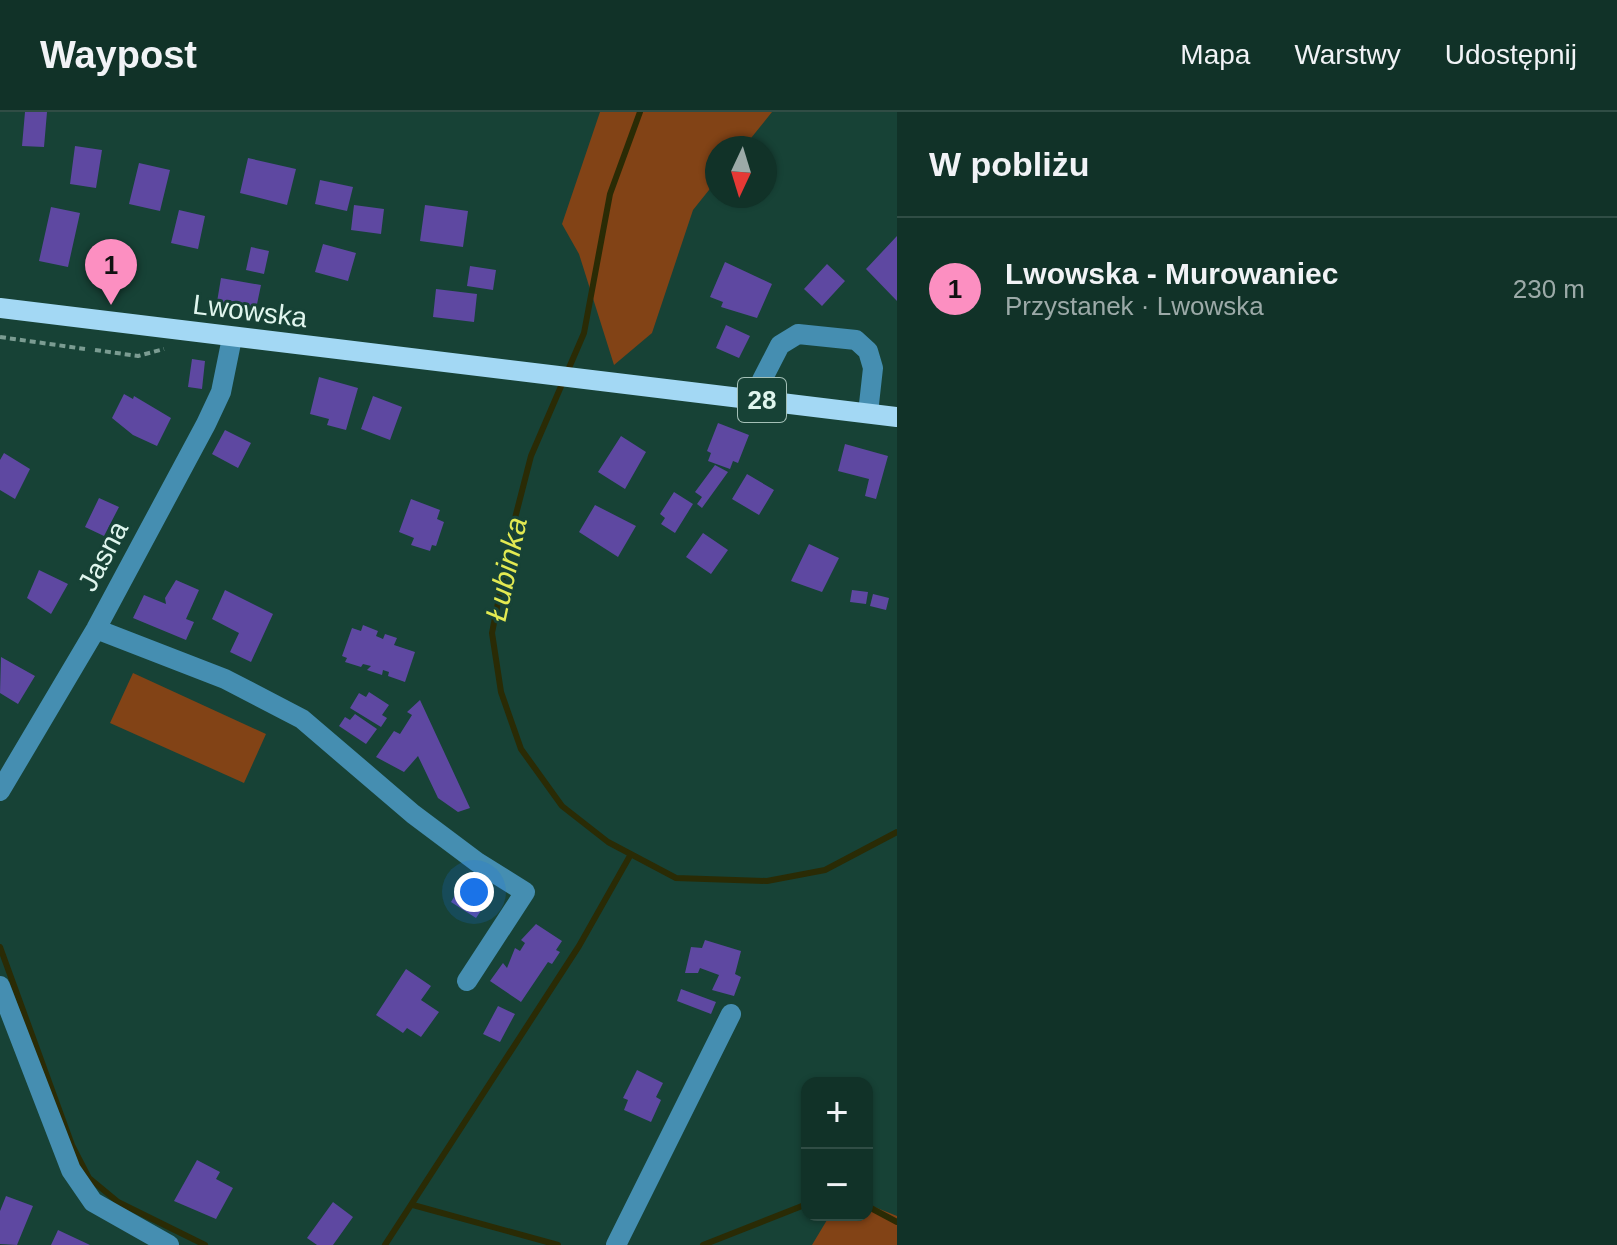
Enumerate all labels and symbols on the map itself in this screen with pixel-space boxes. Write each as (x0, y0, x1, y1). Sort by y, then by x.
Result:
north arrow (705, 136, 777, 208)
pin: 1 (85, 239, 137, 305)
street label: Lwowska (191, 289, 309, 333)
road number: 28 (738, 378, 786, 422)
water label: Łubinka (479, 514, 533, 624)
street label: Jasna (72, 515, 134, 596)
your location (454, 872, 494, 912)

